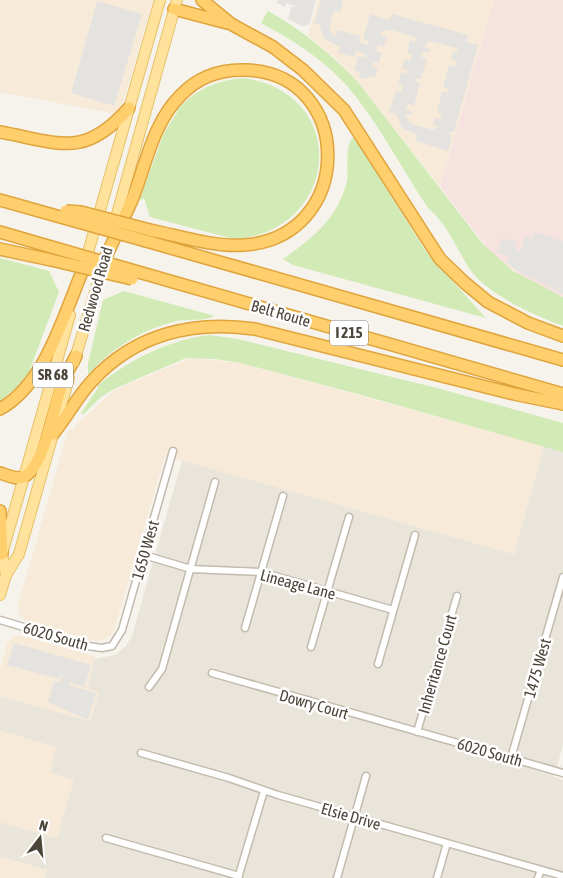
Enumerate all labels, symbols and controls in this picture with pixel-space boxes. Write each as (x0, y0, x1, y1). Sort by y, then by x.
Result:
street label: Redwood Road (74, 244, 116, 334)
street label: Belt Route (249, 296, 313, 330)
road number: I 215 (330, 320, 368, 346)
road number: SR 68 (33, 362, 73, 388)
street label: 1650 West (128, 518, 162, 582)
street label: Lineage Lane (258, 565, 338, 604)
street label: Inheritance Court (414, 612, 460, 716)
street label: 6020 South (22, 618, 90, 654)
street label: 1475 West (520, 636, 554, 700)
street label: Dowry Court (277, 686, 351, 724)
street label: 6020 South (456, 734, 524, 770)
street label: Elsie Drive (319, 799, 383, 833)
north arrow (15, 813, 65, 863)
text: N (37, 817, 50, 834)

